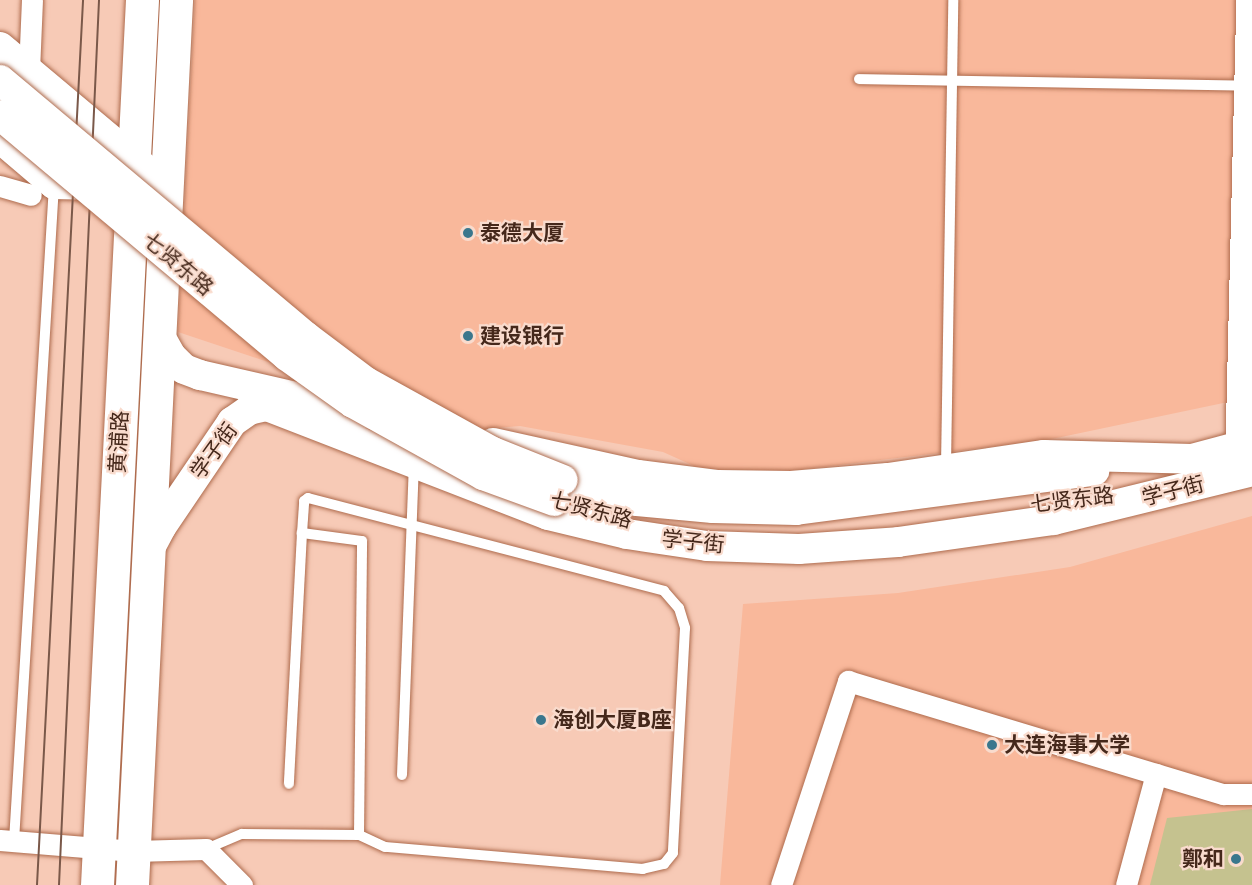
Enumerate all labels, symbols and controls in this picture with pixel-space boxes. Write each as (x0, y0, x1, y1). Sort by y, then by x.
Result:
place label: 泰德大厦 (480, 220, 564, 246)
marker: 泰德大厦 (461, 226, 475, 240)
street label: 七贤东路 (138, 227, 218, 301)
place label: 建设银行 (480, 323, 564, 349)
marker: 建设银行 (461, 329, 475, 343)
street label: 黄浦路 (105, 410, 133, 474)
street label: 学子街 (185, 418, 243, 484)
street label: 学子街 (1139, 471, 1207, 511)
street label: 七贤东路 (1029, 482, 1115, 518)
street label: 七贤东路 (547, 487, 635, 533)
street label: 学子街 (660, 526, 726, 558)
place label: 海创大厦B座 (553, 707, 672, 733)
marker: 海创大厦B座 (534, 713, 548, 727)
place label: 大连海事大学 (1004, 732, 1130, 758)
marker: 大连海事大学 (985, 738, 999, 752)
place label: 鄭和 (1182, 846, 1224, 872)
marker: 鄭和 (1229, 852, 1243, 866)

